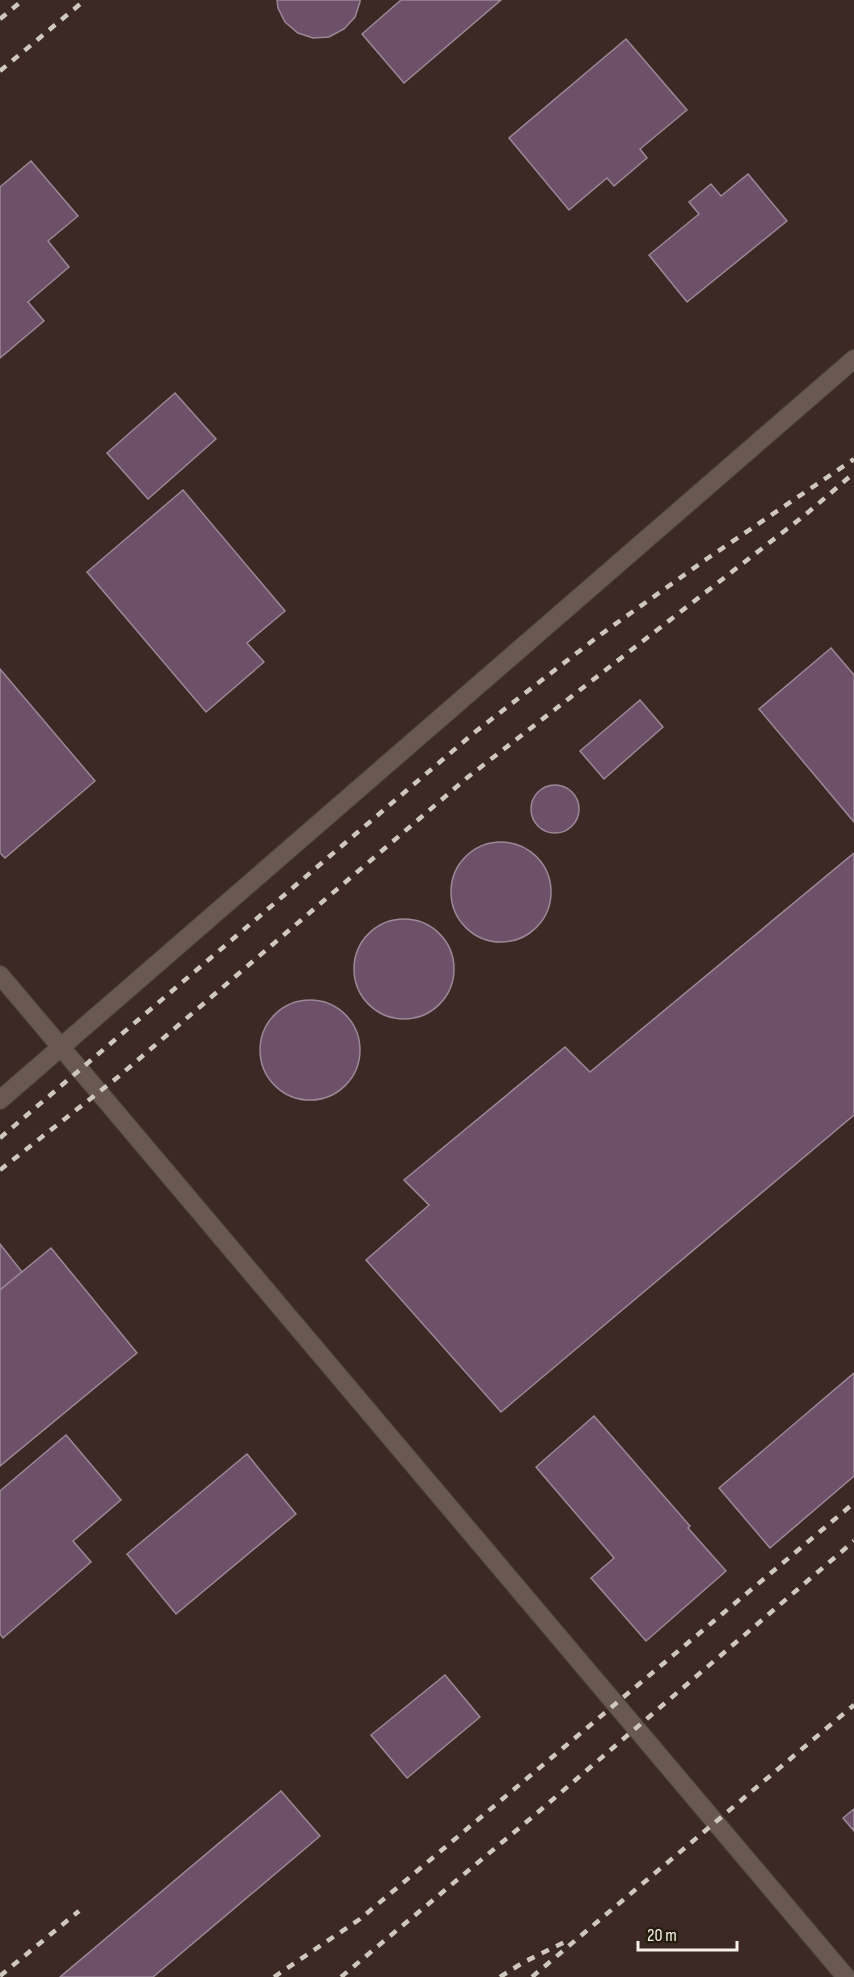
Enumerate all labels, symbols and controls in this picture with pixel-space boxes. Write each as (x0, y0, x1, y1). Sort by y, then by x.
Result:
scale bar (638, 1914, 737, 1952)
text: 20 m (647, 1925, 677, 1946)

